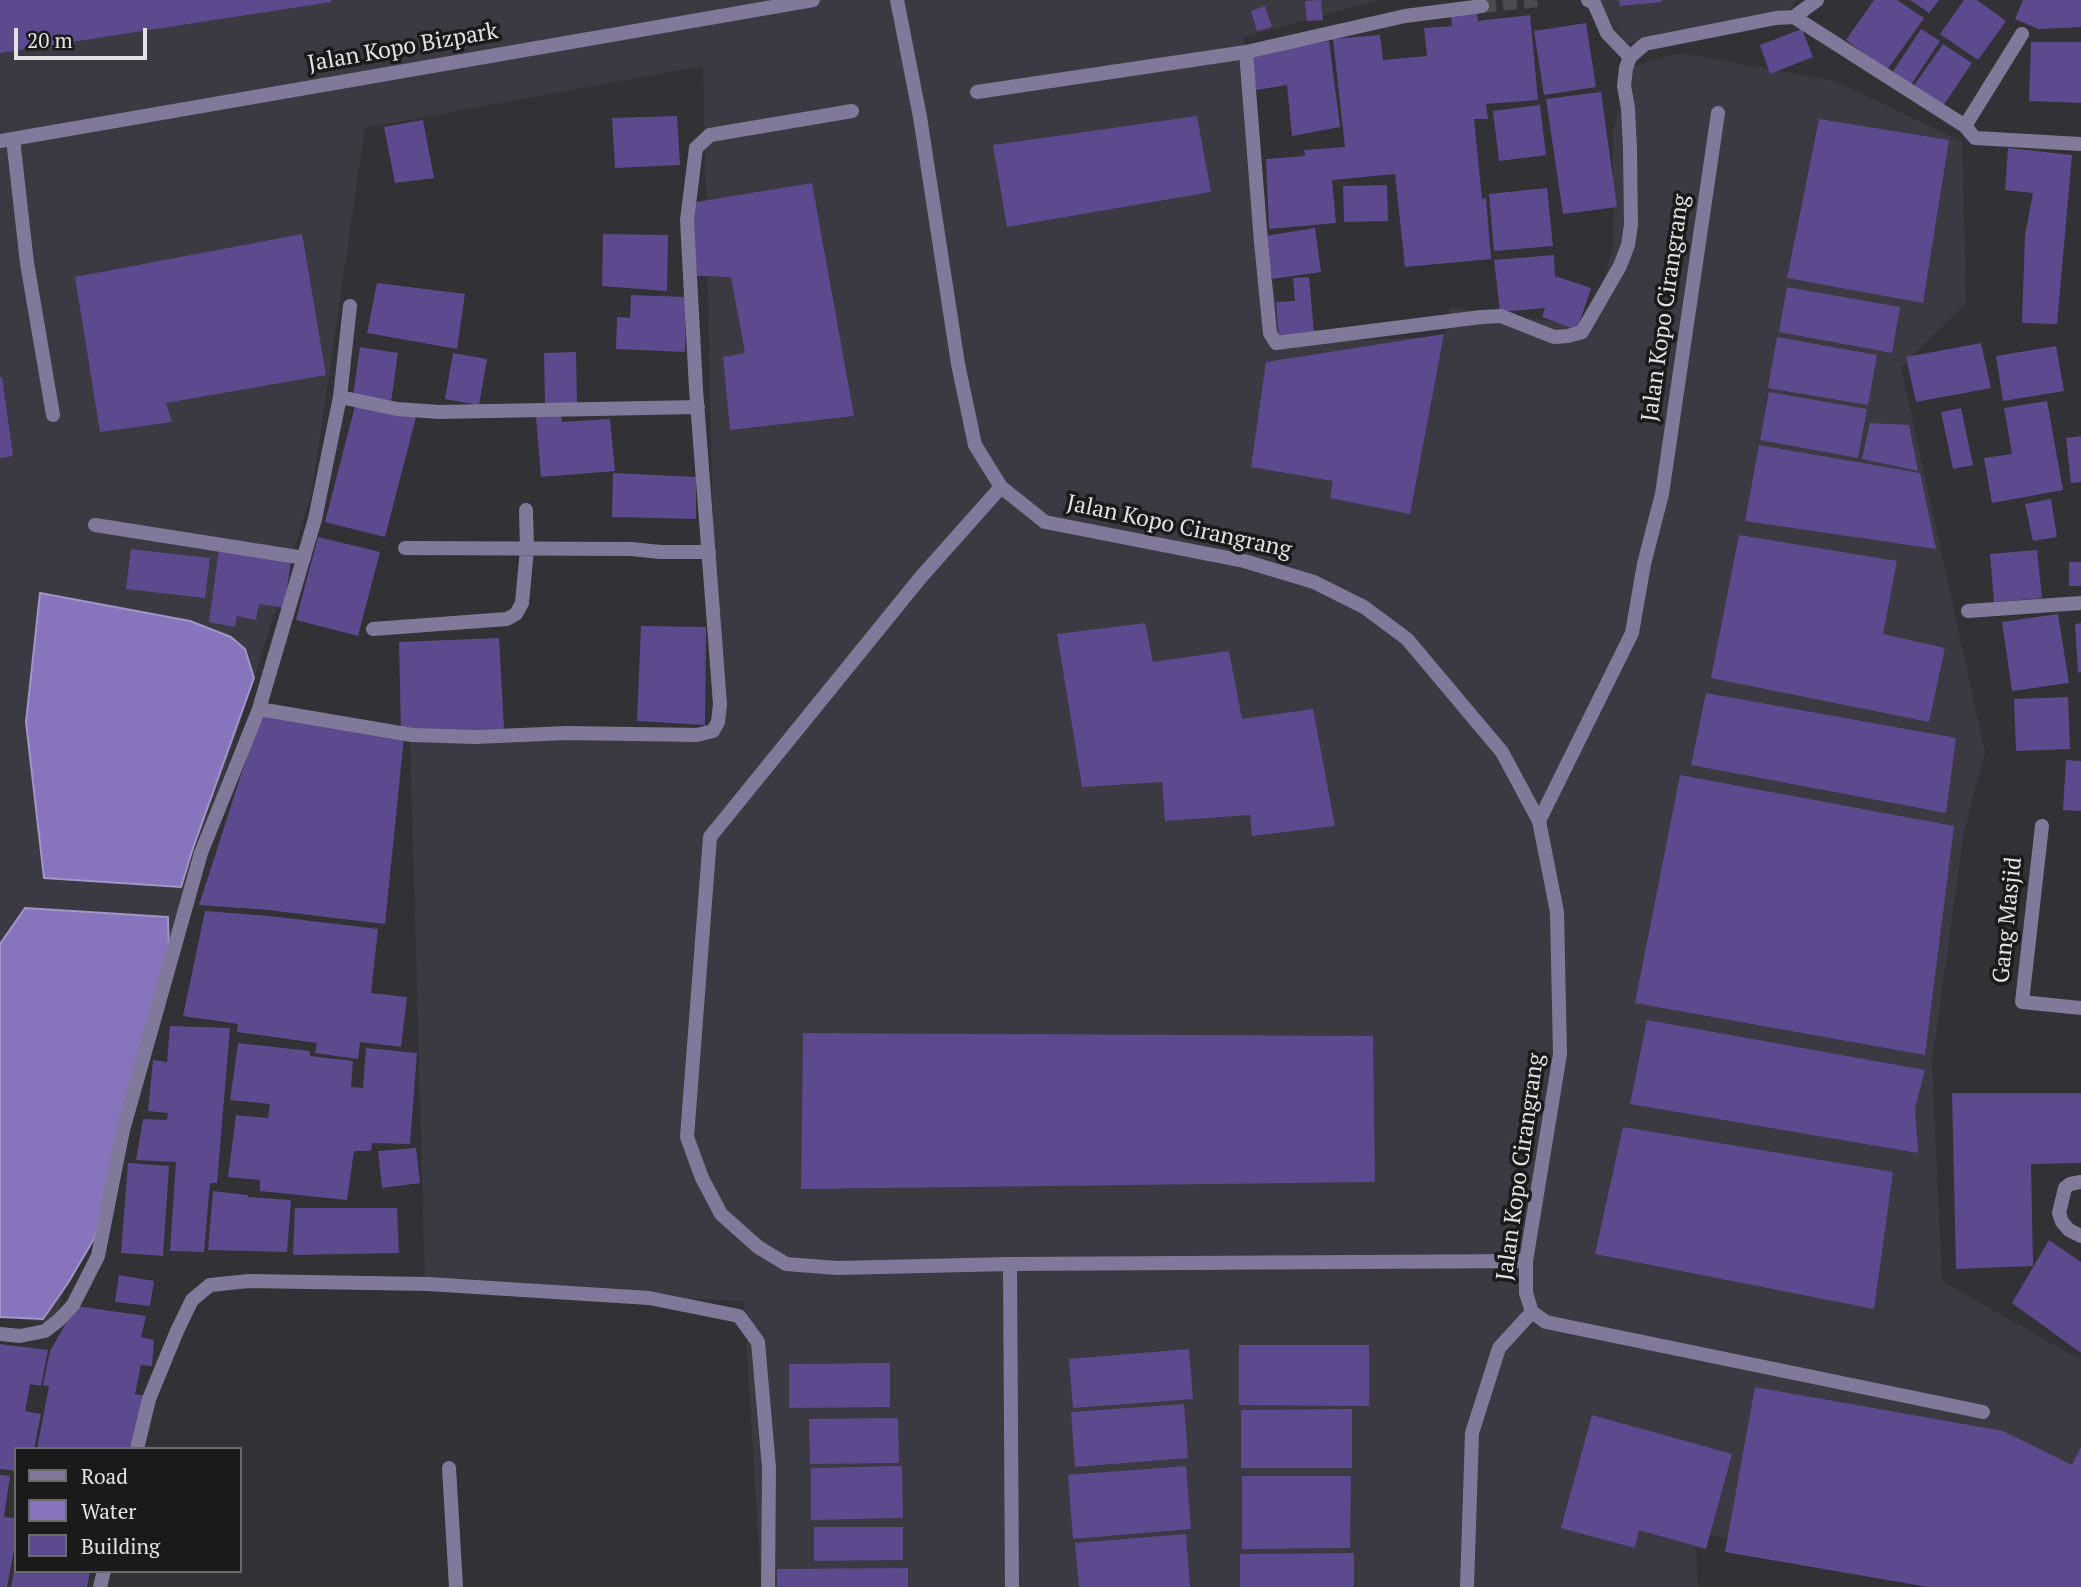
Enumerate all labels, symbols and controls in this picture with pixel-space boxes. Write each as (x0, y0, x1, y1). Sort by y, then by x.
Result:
scale bar (18, 14, 150, 58)
street label: Jalan Kopo Bizpark (306, 18, 500, 78)
text: 20 m (27, 26, 73, 54)
street label: Jalan Kopo Cirangrang (1636, 193, 1696, 423)
street label: Jalan Kopo Cirangrang (1064, 490, 1294, 564)
street label: Gang Masjid (1988, 856, 2028, 984)
street label: Jalan Kopo Cirangrang (1491, 1052, 1551, 1282)
legend (14, 1447, 242, 1573)
text: Road (81, 1462, 128, 1490)
text: Water (81, 1497, 136, 1525)
text: Building (81, 1532, 160, 1560)

